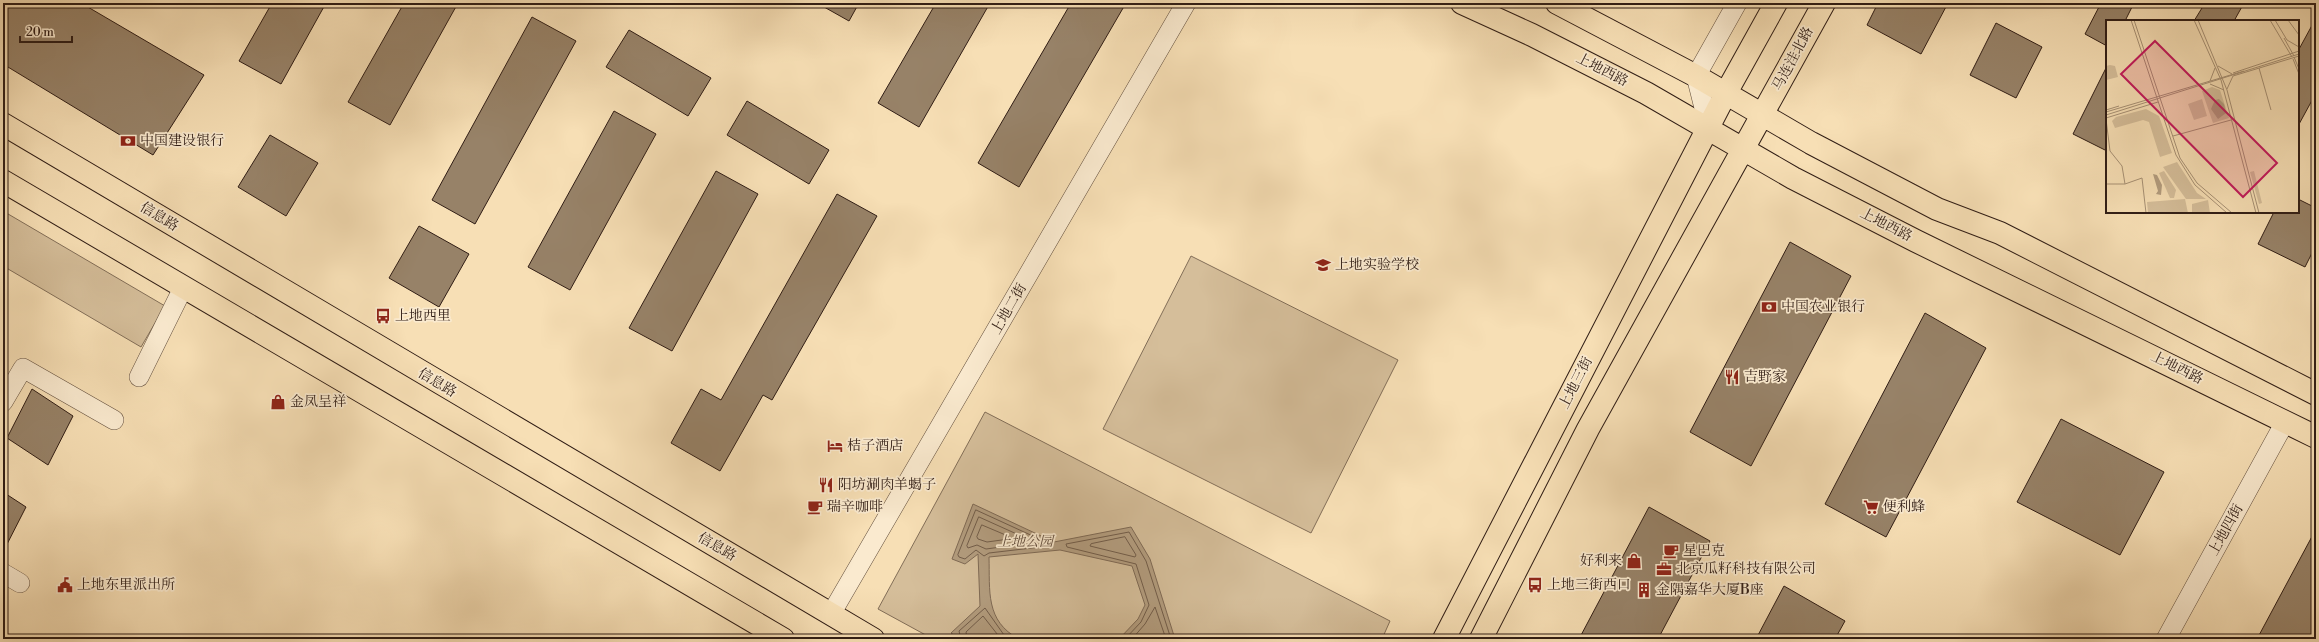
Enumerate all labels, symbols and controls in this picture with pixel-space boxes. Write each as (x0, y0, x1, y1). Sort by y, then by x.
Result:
scale bar (20, 18, 72, 44)
inset map (2106, 20, 2299, 213)
street label: 马连洼北路 (1769, 24, 1817, 94)
text: 20 m (26, 25, 54, 40)
street label: 上地西路 (1573, 49, 1631, 91)
bank icon: 中国建设银行 (119, 132, 137, 150)
place label: 中国建设银行 (140, 132, 224, 150)
street label: 信息路 (136, 198, 182, 236)
street label: 上地西路 (1857, 204, 1915, 246)
school or university icon: 上地实验学校 (1314, 256, 1332, 274)
place label: 上地实验学校 (1335, 256, 1419, 274)
street label: 上地二街 (987, 280, 1031, 338)
bank icon: 中国农业银行 (1760, 298, 1778, 316)
place label: 中国农业银行 (1781, 298, 1865, 316)
bus stop icon: 上地西里 (374, 307, 392, 325)
place label: 上地西里 (395, 307, 451, 325)
street label: 上地西路 (2148, 348, 2206, 388)
street label: 上地三街 (1555, 354, 1597, 412)
street label: 信息路 (414, 364, 460, 402)
restaurant icon: 吉野家 (1723, 368, 1741, 386)
place label: 吉野家 (1744, 368, 1786, 386)
shop icon: 金凤呈祥 (269, 393, 287, 411)
place label: 金凤呈祥 (290, 393, 346, 411)
hotel icon: 桔子酒店 (826, 437, 844, 455)
place label: 桔子酒店 (847, 437, 903, 455)
restaurant icon: 阳坊涮肉羊蝎子 (817, 476, 835, 494)
place label: 阳坊涮肉羊蝎子 (838, 476, 936, 494)
cafe icon: 瑞辛咖啡 (806, 498, 824, 516)
place label: 瑞辛咖啡 (827, 498, 883, 516)
supermarket icon: 便利蜂 (1862, 498, 1880, 516)
place label: 便利蜂 (1883, 498, 1925, 516)
street label: 上地四街 (2205, 501, 2247, 559)
street label: 信息路 (694, 529, 740, 565)
park label: 上地公园 (997, 533, 1055, 551)
cafe icon: 星巴克 (1662, 542, 1680, 560)
place label: 星巴克 (1683, 542, 1725, 560)
place label: 好利来 (1580, 552, 1622, 570)
shop icon: 好利来 (1625, 552, 1643, 570)
office icon: 北京瓜籽科技有限公司 (1655, 560, 1673, 578)
place label: 北京瓜籽科技有限公司 (1676, 560, 1816, 578)
public building icon: 上地东里派出所 (56, 576, 74, 594)
place label: 上地东里派出所 (77, 576, 175, 594)
bus stop icon: 上地三街西口 (1526, 576, 1544, 594)
place label: 上地三街西口 (1547, 576, 1631, 594)
building icon: 金隅嘉华大厦B座 (1635, 581, 1653, 599)
place label: 金隅嘉华大厦B座 (1656, 581, 1764, 599)

